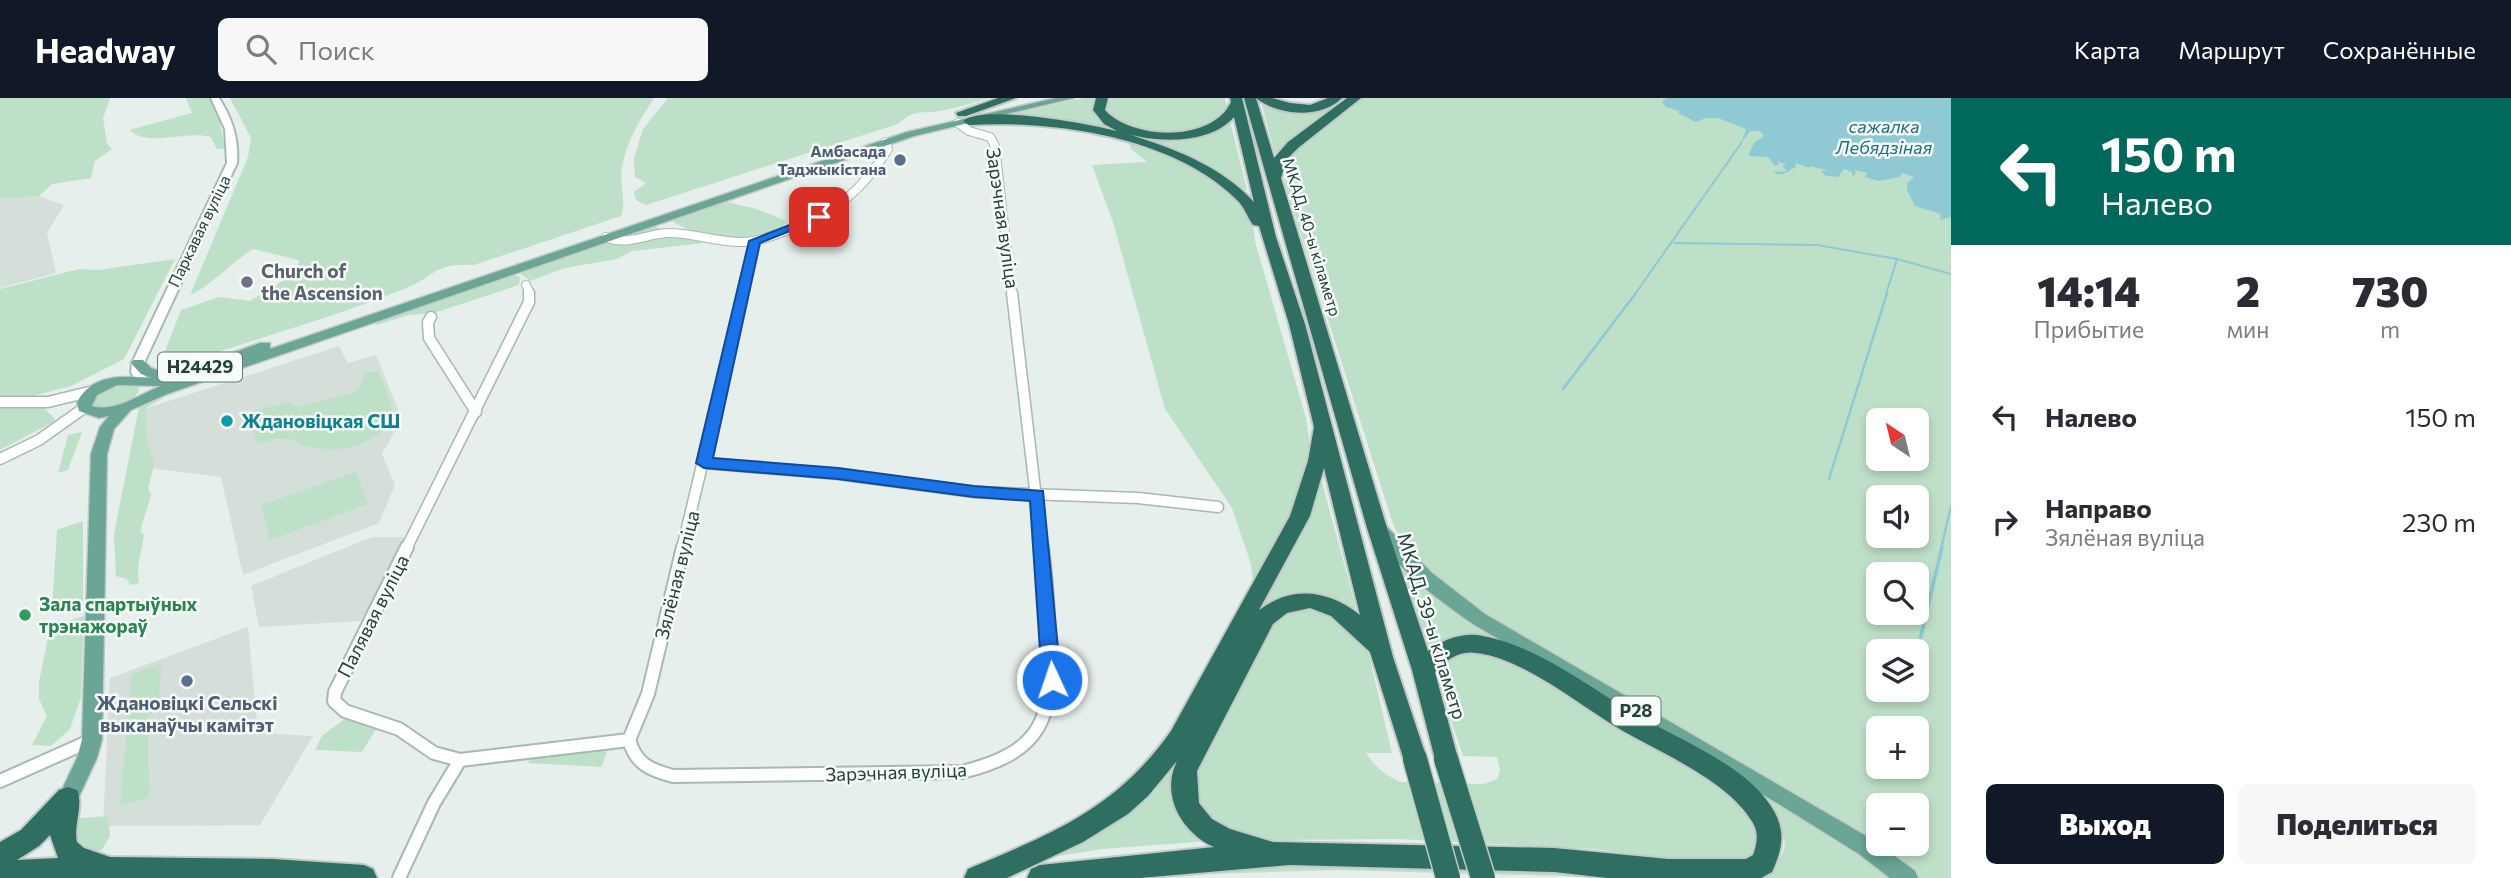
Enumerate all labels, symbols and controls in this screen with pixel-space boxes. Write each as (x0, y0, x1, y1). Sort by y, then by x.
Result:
search box (218, 18, 708, 81)
text: Headway (35, 29, 176, 70)
icon: search (242, 30, 280, 68)
text: Поиск (298, 34, 375, 65)
text: Карта (2074, 35, 2140, 64)
text: Маршрут (2178, 35, 2285, 64)
text: Сохранённые (2323, 35, 2476, 64)
water label: сажалка Лебядзіная (1835, 115, 1932, 158)
text: 150 m (2101, 122, 2236, 182)
icon: left (1986, 126, 2077, 217)
place label: Амбасада Таджыкістана (778, 141, 886, 178)
street label: Зарэчная вуліца (982, 146, 1025, 290)
marker: Амбасада Таджыкістана (892, 152, 908, 168)
street label: МКАД, 40-ы кіламетр (1279, 155, 1346, 318)
street label: Паркавая вуліца (163, 172, 234, 290)
text: Налево (2101, 182, 2213, 222)
pin (789, 187, 849, 247)
icon: arrive (800, 198, 838, 236)
place label: Church of the Ascension (261, 259, 383, 304)
text: 14:14 (2037, 264, 2140, 316)
text: 2 (2236, 264, 2260, 316)
text: 730 (2352, 264, 2428, 316)
marker: Church of the Ascension (239, 274, 255, 290)
text: Прибытие (2034, 315, 2144, 343)
text: мин (2227, 315, 2269, 343)
text: m (2380, 315, 2400, 343)
road number: Н24429 (158, 353, 242, 382)
icon: left (1986, 398, 2024, 436)
text: Налево (2045, 401, 2137, 432)
text: 150 m (2405, 401, 2476, 432)
north arrow (1866, 408, 1928, 471)
map controls (1866, 408, 1929, 856)
place label: Ждановіцкая СШ (241, 409, 400, 432)
marker: Ждановіцкая СШ (219, 413, 235, 429)
button: sound (1866, 485, 1929, 548)
text: Направо (2045, 492, 2152, 523)
icon: right (1986, 503, 2024, 541)
text: 230 m (2402, 506, 2476, 537)
street label: Зялёная вуліца (649, 508, 704, 642)
text: Зялёная вуліца (2045, 523, 2205, 551)
street label: МКАД, 39-ы кіламетр (1393, 530, 1472, 722)
street label: Палявая вуліца (332, 551, 413, 681)
button: search (1866, 562, 1929, 625)
place label: Зала спартыўных трэнажораў (39, 592, 197, 637)
marker: Зала спартыўных трэнажораў (17, 607, 33, 623)
button: layers (1866, 639, 1929, 702)
position arrow (1015, 643, 1089, 717)
marker: Ждановіцкі Сельскі выканаўчы камітэт (179, 673, 195, 689)
place label: Ждановіцкі Сельскі выканаўчы камітэт (97, 691, 277, 736)
road number: Р28 (1612, 696, 1660, 726)
button: + (1866, 716, 1929, 779)
street label: Зарэчная вуліца (825, 758, 967, 785)
button: Выход (1986, 784, 2224, 864)
button: Поделиться (2238, 784, 2476, 864)
button: − (1866, 793, 1929, 856)

